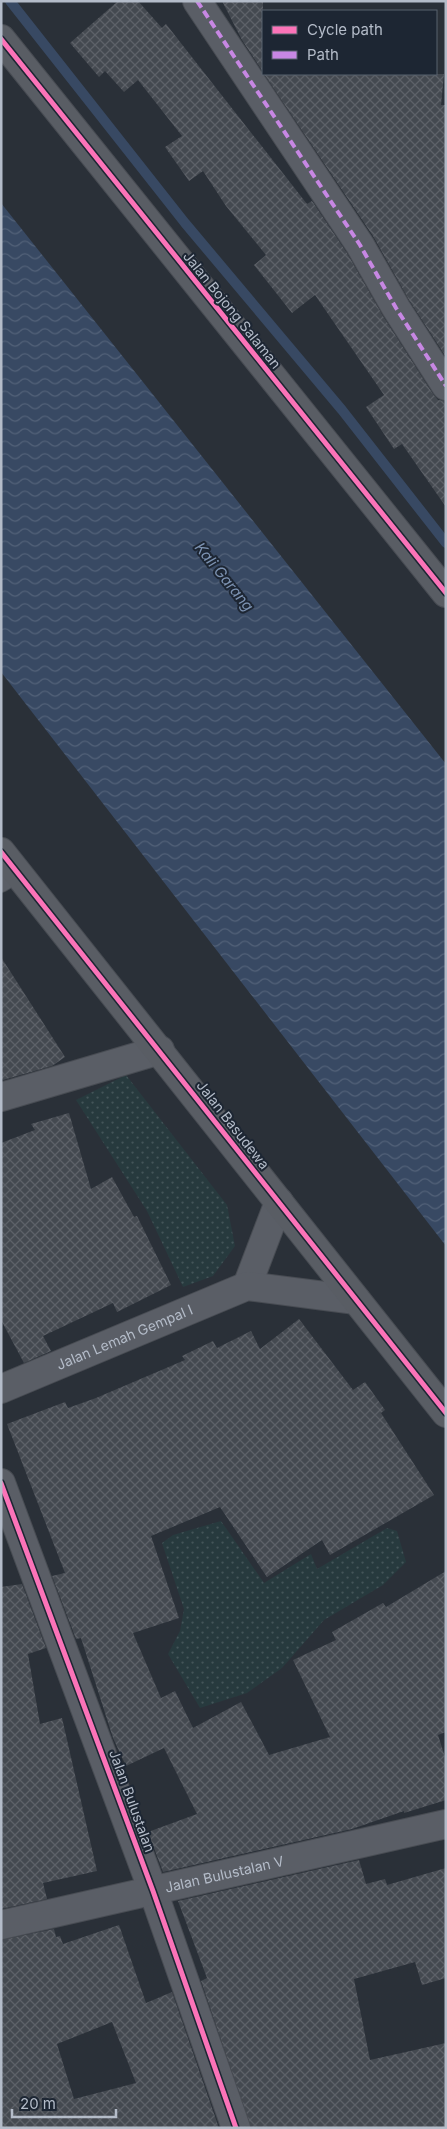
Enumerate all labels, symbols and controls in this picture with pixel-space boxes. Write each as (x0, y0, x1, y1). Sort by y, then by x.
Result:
legend (262, 10, 437, 75)
text: Cycle path (307, 20, 383, 39)
text: Path (307, 45, 339, 64)
street label: Jalan Bojong Salaman (180, 248, 285, 372)
water label: Kali Garang (191, 538, 258, 615)
street label: Jalan Basudewa (194, 1077, 273, 1172)
street label: Jalan Lemah Gempal I (54, 1301, 195, 1373)
street label: Jalan Bulustalan (106, 1747, 159, 1854)
street label: Jalan Bulustalan V (163, 1852, 286, 1896)
scale bar (12, 2086, 116, 2118)
text: 20 m (20, 2094, 56, 2113)

